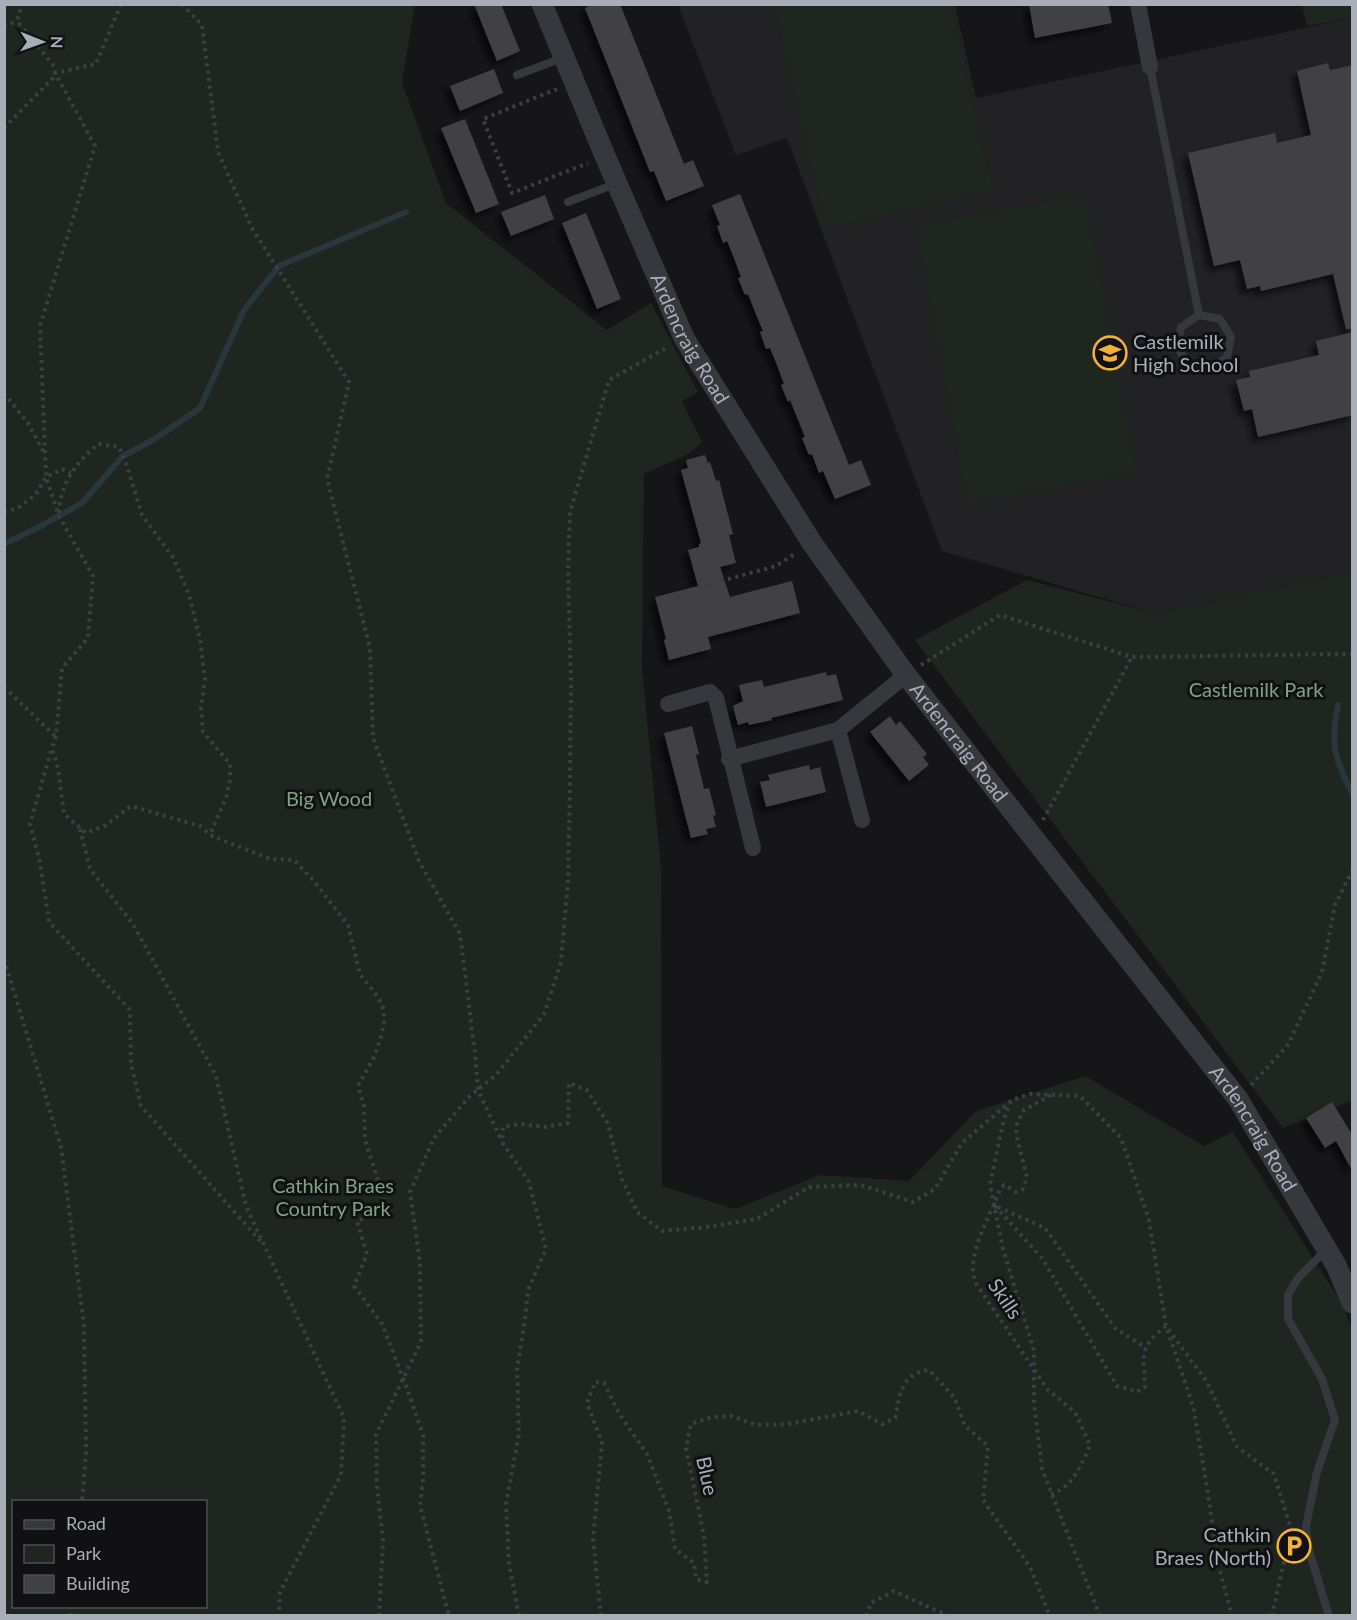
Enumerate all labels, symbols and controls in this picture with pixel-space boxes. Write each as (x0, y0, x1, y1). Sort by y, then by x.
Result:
north arrow (12, 12, 72, 72)
text: N (48, 36, 67, 49)
street label: Ardencraig Road (646, 269, 735, 408)
place label: Castlemilk High School (1133, 329, 1239, 376)
school or university icon: Castlemilk High School (1092, 335, 1128, 371)
street label: Ardencraig Road (905, 677, 1013, 806)
park label: Castlemilk Park (1189, 677, 1324, 701)
park label: Big Wood (286, 786, 372, 810)
street label: Ardencraig Road (1205, 1060, 1303, 1195)
park label: Cathkin Braes Country Park (272, 1173, 394, 1220)
street label: Skills (984, 1274, 1028, 1323)
street label: Blue (692, 1454, 724, 1497)
legend (12, 1500, 207, 1608)
text: Road (66, 1512, 106, 1534)
place label: Cathkin Braes (North) (1155, 1522, 1271, 1569)
parking icon: Cathkin Braes (North) (1276, 1528, 1312, 1564)
text: Park (66, 1542, 102, 1564)
text: Building (66, 1572, 130, 1594)

